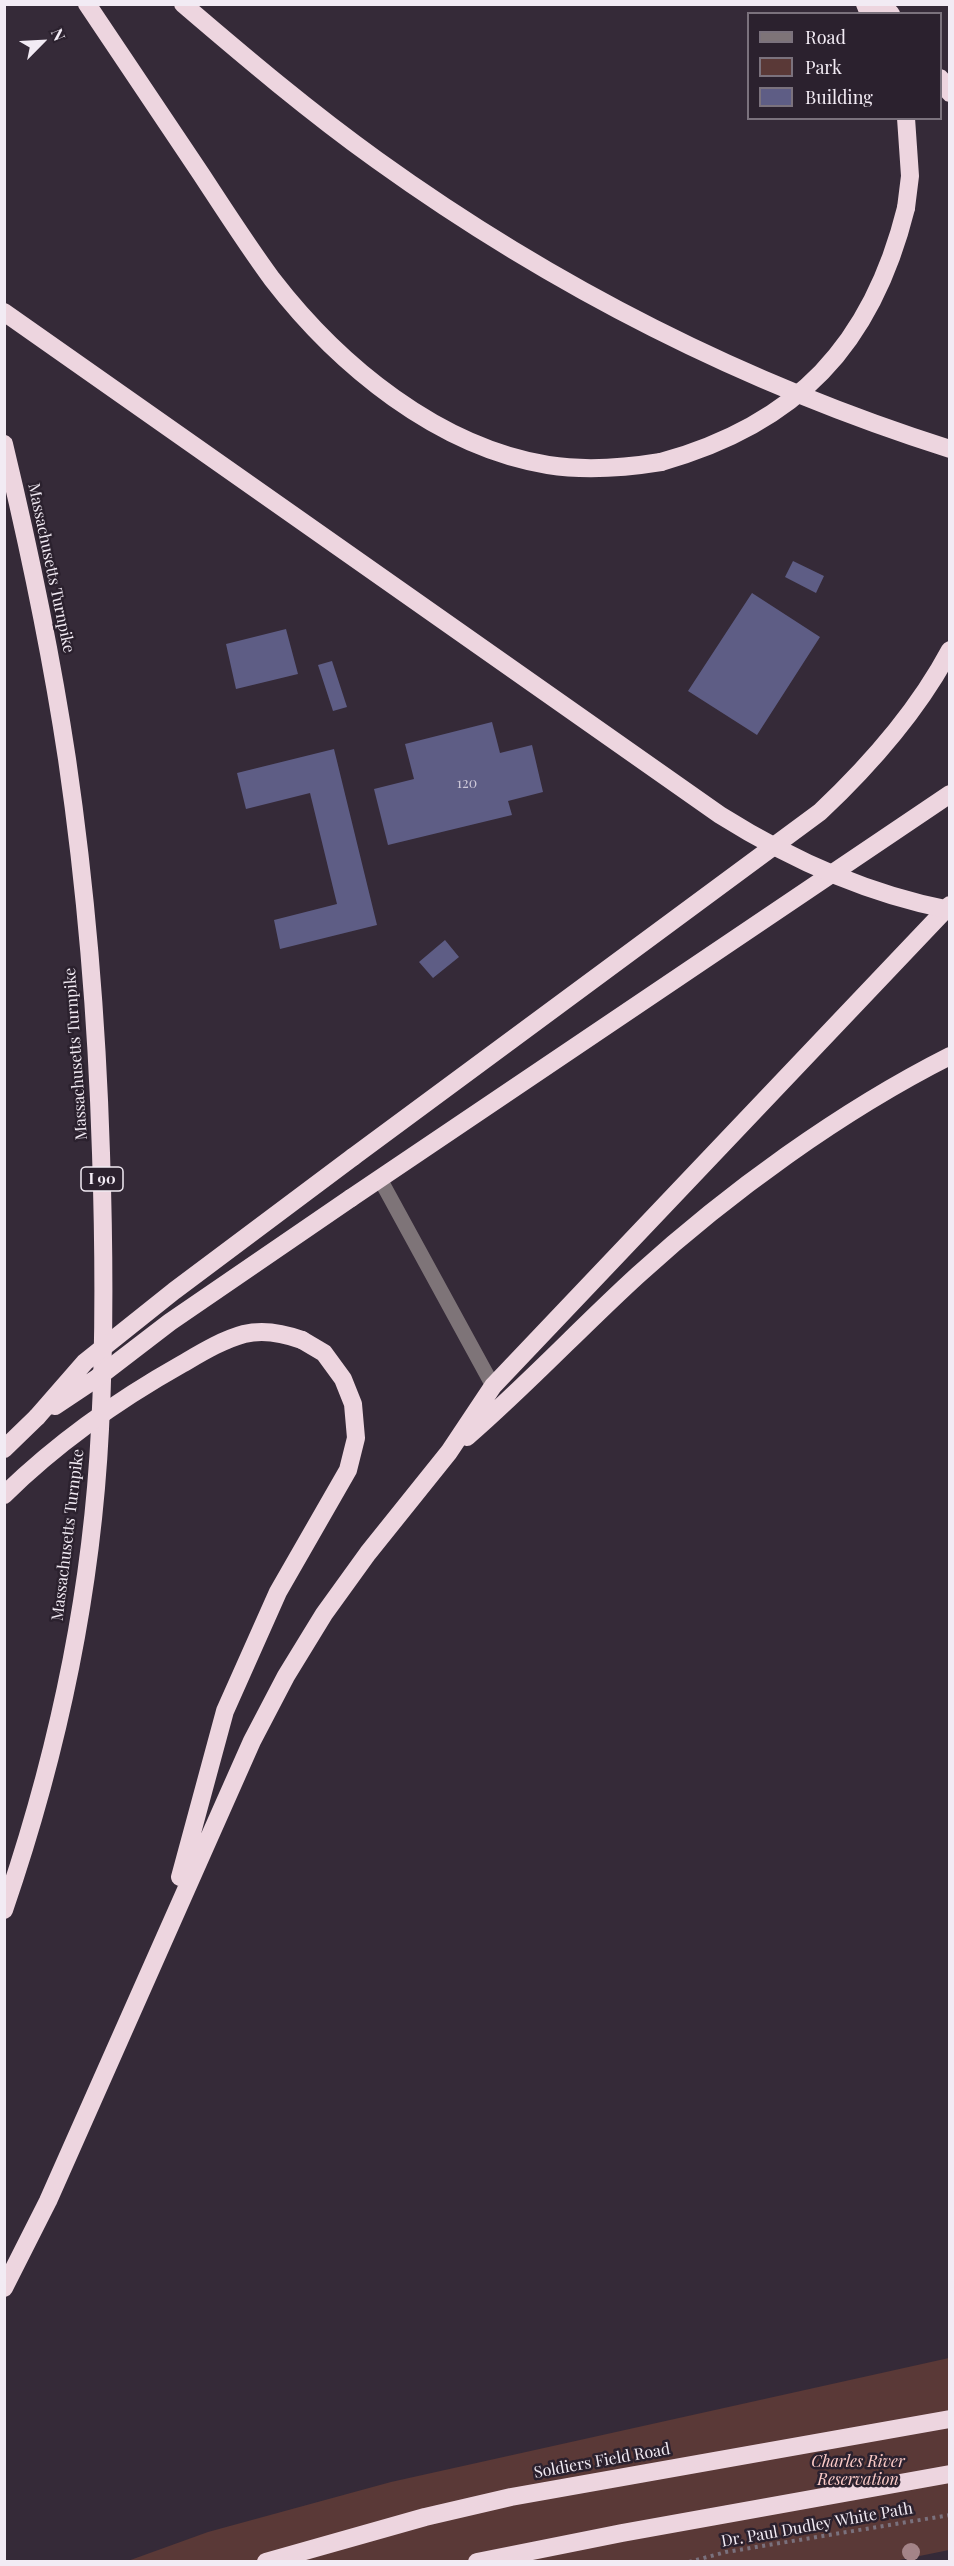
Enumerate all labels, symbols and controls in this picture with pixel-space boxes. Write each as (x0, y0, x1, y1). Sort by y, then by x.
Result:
north arrow (12, 12, 72, 72)
legend (747, 12, 942, 120)
text: N (47, 25, 71, 44)
text: Road (805, 25, 846, 49)
text: Park (805, 55, 842, 79)
text: Building (805, 85, 873, 109)
street label: Massachusetts Turnpike (24, 481, 78, 655)
house number: 120 (457, 776, 477, 792)
street label: Massachusetts Turnpike (60, 967, 92, 1141)
road number: I 90 (81, 1167, 123, 1191)
street label: Massachusetts Turnpike (48, 1448, 88, 1622)
street label: Soldiers Field Road (532, 2440, 672, 2482)
park label: Charles River Reservation (811, 2452, 905, 2490)
street label: Dr. Paul Dudley White Path (720, 2499, 914, 2551)

